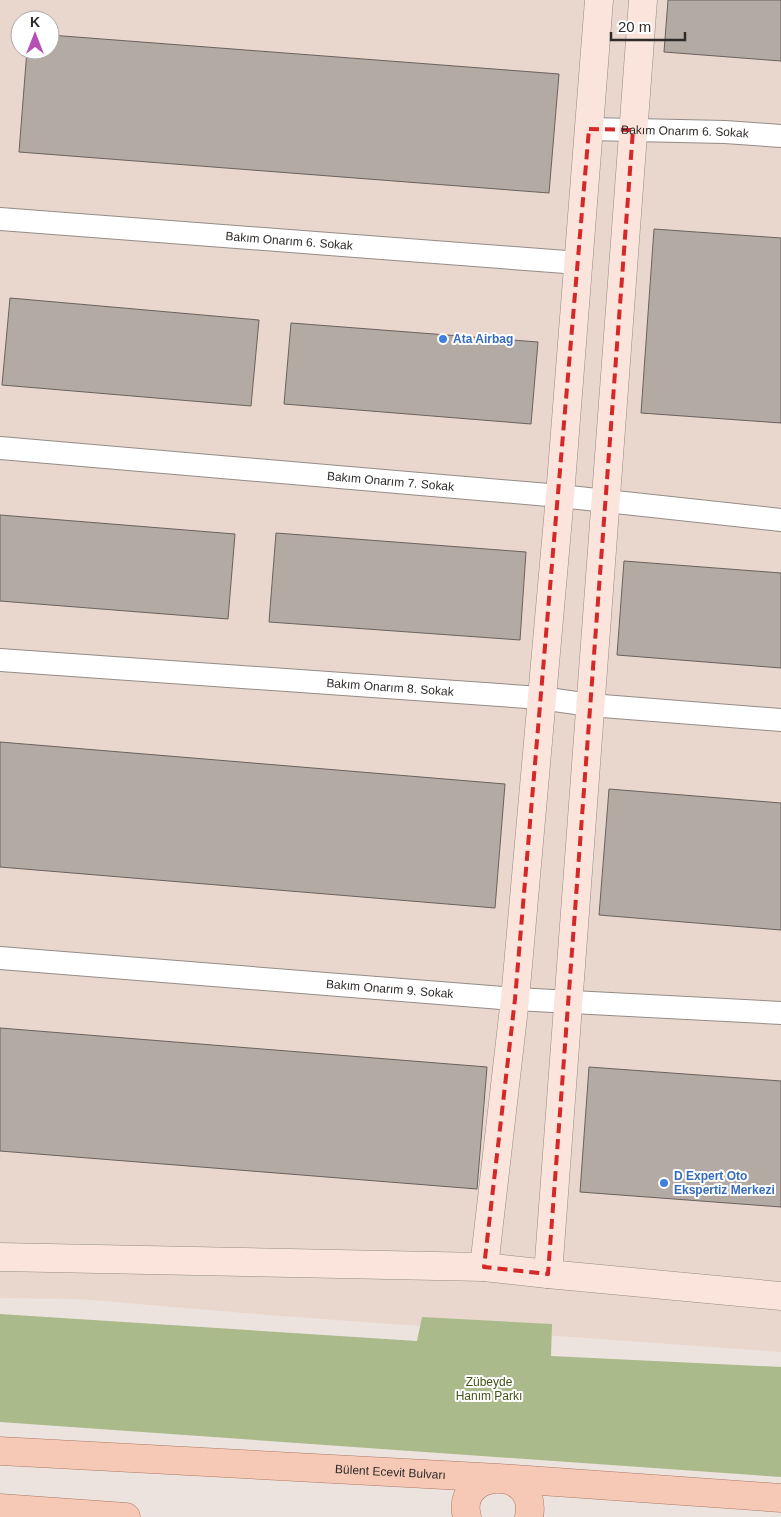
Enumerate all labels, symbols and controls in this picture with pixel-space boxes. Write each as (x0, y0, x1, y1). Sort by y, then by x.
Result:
north arrow (10, 10, 60, 60)
scale bar (611, 10, 685, 42)
text: K (30, 14, 40, 30)
text: 20 m (618, 18, 651, 35)
street label: Bakım Onarım 6. Sokak (621, 123, 750, 141)
street label: Bakım Onarım 6. Sokak (225, 229, 354, 253)
place label: Ata Airbag (453, 332, 513, 346)
marker: Ata Airbag (437, 333, 449, 345)
street label: Bakım Onarım 7. Sokak (326, 469, 456, 494)
street label: Bakım Onarım 8. Sokak (326, 676, 455, 699)
street label: Bakım Onarım 9. Sokak (326, 977, 455, 1001)
place label: D Expert Oto Ekspertiz Merkezi (674, 1169, 775, 1197)
marker: D Expert Oto Ekspertiz Merkezi (658, 1177, 670, 1189)
park label: Zübeyde Hanım Parkı (456, 1375, 522, 1403)
street label: Bülent Ecevit Bulvarı (335, 1462, 446, 1482)

